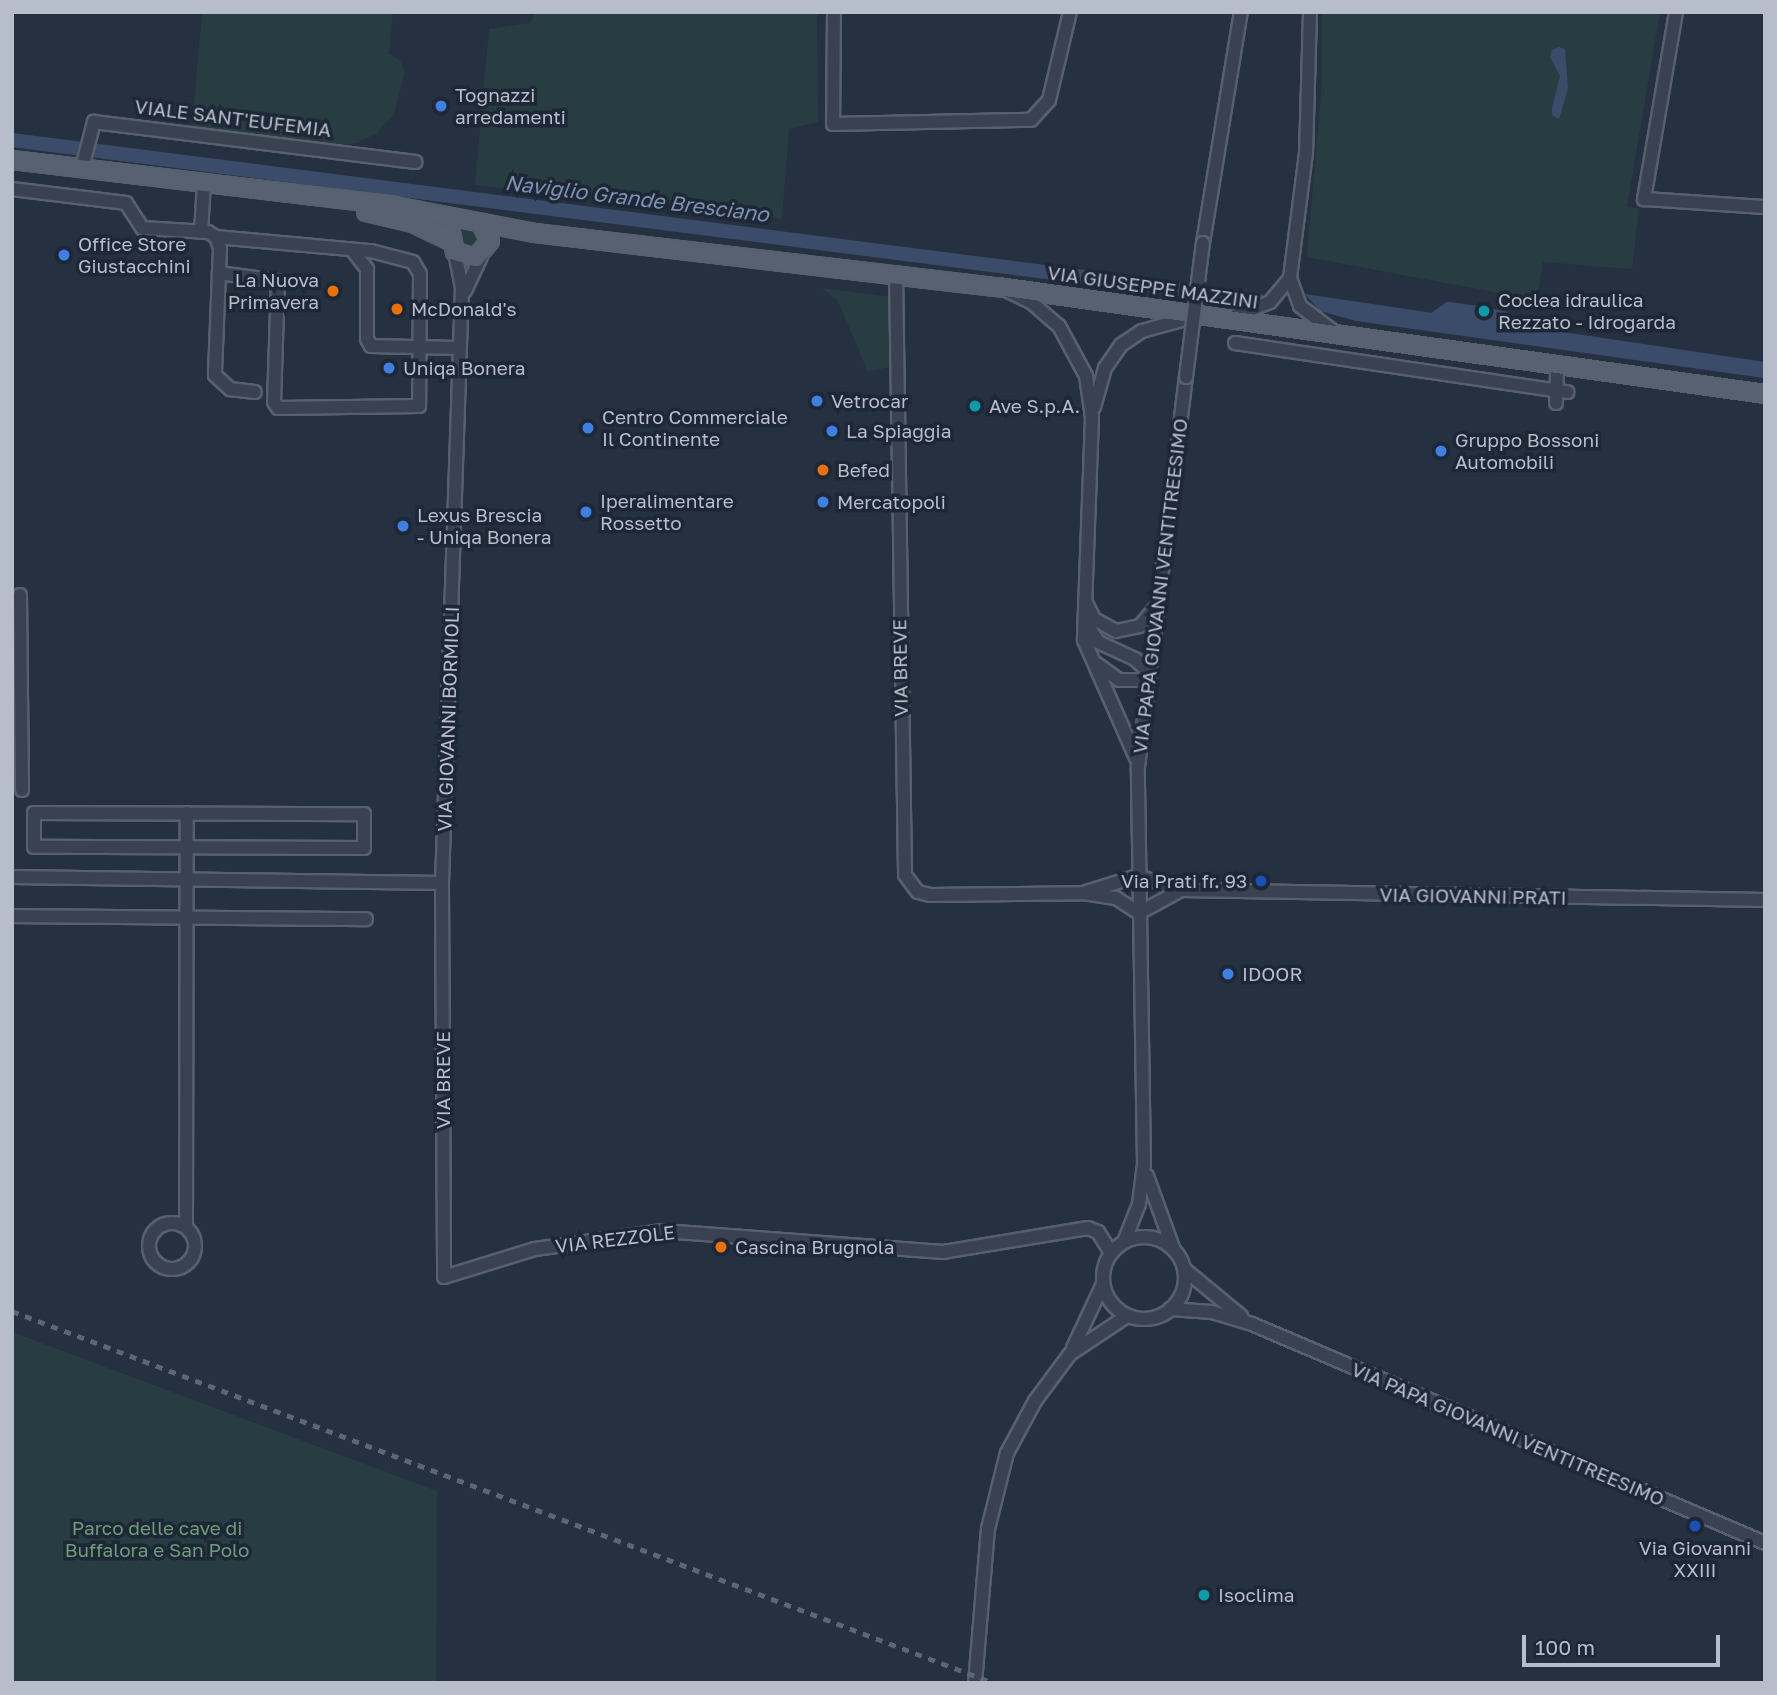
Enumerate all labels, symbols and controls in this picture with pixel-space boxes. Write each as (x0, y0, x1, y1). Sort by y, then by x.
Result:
place label: Tognazzi arredamenti (455, 84, 566, 128)
street label: VIALE SANT'EUFEMIA (134, 95, 332, 141)
marker: Tognazzi arredamenti (433, 98, 449, 114)
water label: Naviglio Grande Bresciano (504, 169, 770, 227)
place label: Office Store Giustacchini (78, 233, 191, 277)
marker: Office Store Giustacchini (56, 247, 72, 263)
street label: VIA GIUSEPPE MAZZINI (1046, 261, 1260, 313)
place label: La Nuova Primavera (228, 269, 319, 313)
marker: La Nuova Primavera (325, 283, 341, 299)
place label: Coclea idraulica Rezzato - Idrogarda (1498, 289, 1676, 333)
place label: McDonald's (411, 298, 517, 320)
marker: McDonald's (389, 301, 405, 317)
marker: Coclea idraulica Rezzato - Idrogarda (1476, 303, 1492, 319)
place label: Uniqa Bonera (403, 357, 526, 379)
marker: Uniqa Bonera (381, 360, 397, 376)
place label: Vetrocar (831, 390, 908, 412)
marker: Vetrocar (809, 393, 825, 409)
place label: Ave S.p.A. (989, 395, 1080, 417)
marker: Ave S.p.A. (967, 398, 983, 414)
place label: Centro Commerciale Il Continente (602, 406, 788, 450)
street label: VIA PAPA GIOVANNI VENTITREESIMO (1128, 417, 1192, 755)
marker: Centro Commerciale Il Continente (580, 420, 596, 436)
place label: La Spiaggia (846, 420, 951, 442)
marker: La Spiaggia (824, 423, 840, 439)
place label: Gruppo Bossoni Automobili (1455, 429, 1599, 473)
marker: Gruppo Bossoni Automobili (1433, 443, 1449, 459)
place label: Befed (837, 459, 890, 481)
marker: Befed (815, 462, 831, 478)
place label: Iperalimentare Rossetto (600, 490, 734, 534)
place label: Mercatopoli (837, 491, 946, 513)
marker: Mercatopoli (815, 494, 831, 510)
place label: Lexus Brescia - Uniqa Bonera (417, 504, 552, 548)
marker: Iperalimentare Rossetto (578, 504, 594, 520)
marker: Lexus Brescia - Uniqa Bonera (395, 518, 411, 534)
street label: VIA GIOVANNI BORMIOLI (433, 606, 463, 832)
street label: VIA BREVE (888, 619, 912, 717)
place label: Via Prati fr. 93 (1121, 870, 1247, 892)
marker: Via Prati fr. 93 (1253, 873, 1269, 889)
street label: VIA GIOVANNI PRATI (1379, 883, 1567, 909)
place label: IDOOR (1242, 963, 1302, 985)
marker: IDOOR (1220, 966, 1236, 982)
street label: VIA BREVE (432, 1031, 454, 1129)
street label: VIA REZZOLE (554, 1220, 676, 1258)
place label: Cascina Brugnola (735, 1236, 895, 1258)
marker: Cascina Brugnola (713, 1239, 729, 1255)
street label: VIA PAPA GIOVANNI VENTITREESIMO (1348, 1358, 1668, 1510)
park label: Parco delle cave di Buffalora e San Polo (65, 1517, 249, 1561)
marker: Via Giovanni XXIII (1687, 1518, 1703, 1534)
place label: Via Giovanni XXIII (1639, 1537, 1751, 1581)
place label: Isoclima (1218, 1584, 1295, 1606)
marker: Isoclima (1196, 1587, 1212, 1603)
scale bar (1525, 1622, 1723, 1666)
text: 100 m (1535, 1634, 1595, 1660)

